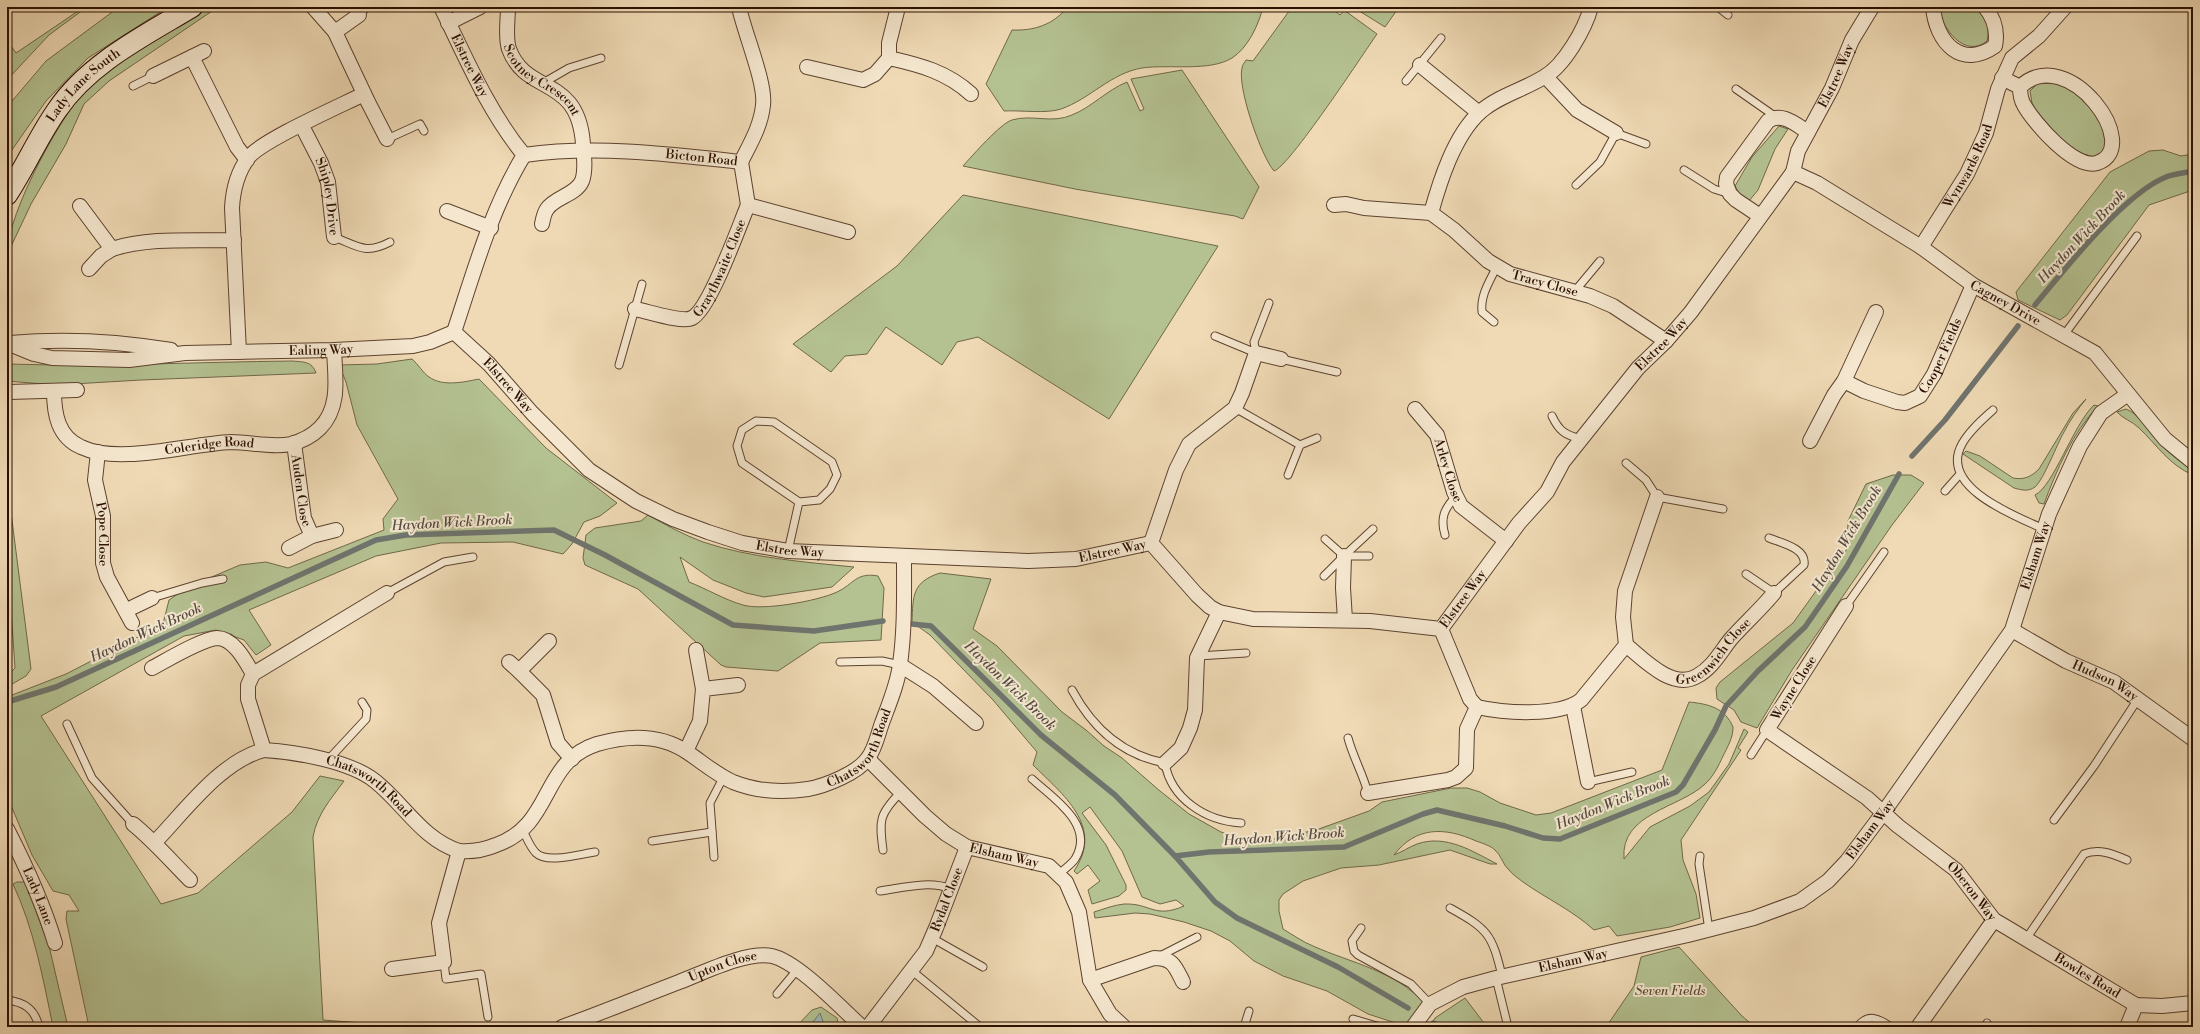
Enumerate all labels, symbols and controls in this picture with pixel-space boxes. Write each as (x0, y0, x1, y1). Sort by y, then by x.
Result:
street label: Elstree Way (447, 31, 492, 100)
street label: Elstree Way (1815, 41, 1858, 111)
street label: Scotney Crescent (500, 42, 584, 119)
street label: Lady Lane South (43, 45, 124, 125)
street label: Wynwards Road (1939, 122, 1996, 212)
street label: Bicton Road (664, 146, 739, 170)
street label: Shipley Drive (311, 155, 342, 237)
water label: Haydon Wick Brook (2033, 187, 2130, 288)
street label: Graythwaite Close (690, 217, 750, 321)
street label: Tracy Close (1510, 267, 1581, 301)
street label: Cagney Drive (1967, 277, 2044, 329)
street label: Elstree Way (1632, 314, 1691, 374)
street label: Cooper Fields (1915, 315, 1966, 397)
street label: Ealing Way (288, 341, 354, 359)
street label: Elstree Way (479, 354, 537, 417)
street label: Coleridge Road (164, 434, 256, 459)
street label: Arley Close (1430, 435, 1466, 505)
street label: Auden Close (287, 452, 315, 530)
water label: Haydon Wick Brook (1808, 482, 1886, 596)
street label: Pope Close (92, 500, 111, 567)
water label: Haydon Wick Brook (390, 511, 513, 535)
street label: Elsham Way (2017, 519, 2054, 592)
street label: Elstree Way (1077, 536, 1148, 566)
street label: Elstree Way (754, 538, 825, 561)
street label: Elstree Way (1436, 566, 1490, 631)
water label: Haydon Wick Brook (86, 599, 205, 667)
street label: Greenwich Close (1675, 614, 1755, 688)
water label: Haydon Wick Brook (959, 637, 1060, 735)
street label: Wayne Close (1767, 652, 1820, 724)
street label: Hudson Way (2070, 657, 2142, 705)
street label: Chatsworth Road (824, 706, 895, 791)
street label: Chatsworth Road (324, 752, 415, 821)
water label: Haydon Wick Brook (1552, 772, 1673, 834)
street label: Elsham Way (1843, 796, 1898, 863)
water label: Haydon Wick Brook (1222, 824, 1345, 850)
street label: Elsham Way (968, 840, 1041, 872)
street label: Oberon Way (1944, 858, 2000, 925)
street label: Lady Lane (19, 865, 57, 928)
street label: Rydal Close (927, 865, 967, 934)
street label: Elsham Way (1537, 945, 1610, 976)
street label: Upton Close (686, 948, 758, 985)
street label: Bowles Road (2050, 949, 2124, 1002)
park label: Seven Fields (1635, 983, 1705, 999)

